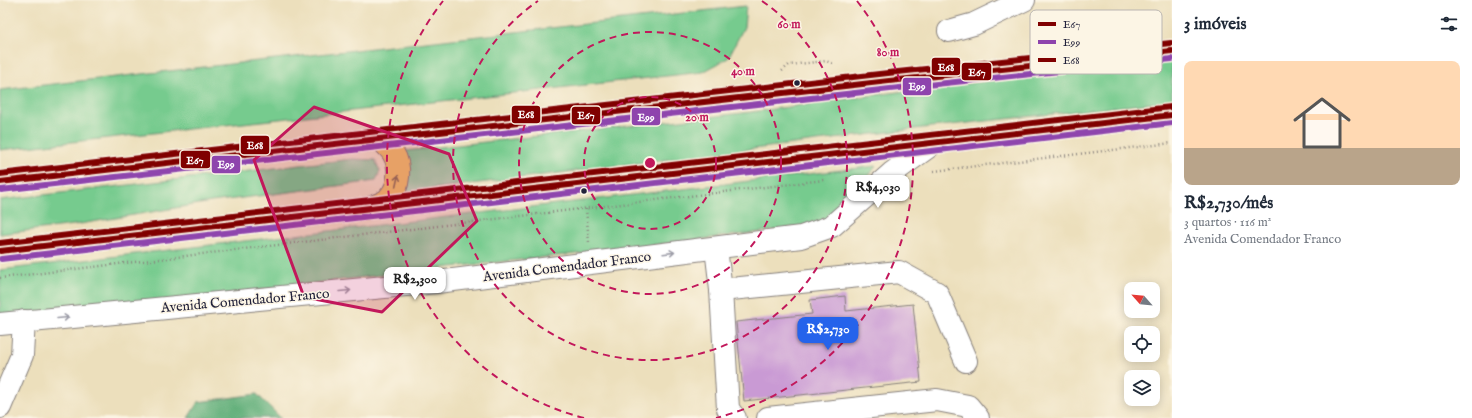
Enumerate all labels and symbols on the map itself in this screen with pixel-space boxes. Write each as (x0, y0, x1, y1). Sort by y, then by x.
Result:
legend (1030, 10, 1162, 74)
text: 60 m (778, 17, 801, 32)
text: E67 (1063, 18, 1080, 32)
text: E99 (1063, 36, 1080, 50)
text: 80 m (877, 45, 900, 60)
text: E68 (1063, 54, 1080, 68)
line badge: E68 (931, 57, 961, 76)
text: E68 (938, 61, 954, 75)
line badge: E67 (961, 62, 992, 81)
text: 40 m (731, 64, 756, 79)
text: E67 (968, 66, 986, 80)
line badge: E99 (902, 77, 932, 96)
unlabelled marker (792, 78, 802, 88)
text: E99 (908, 80, 926, 94)
line badge: E68 (511, 105, 541, 124)
line badge: E67 (571, 106, 601, 125)
line badge: E99 (631, 107, 661, 126)
text: E68 (518, 108, 534, 122)
text: E67 (577, 109, 595, 123)
text: 20 m (685, 110, 709, 125)
text: E99 (637, 111, 655, 125)
line badge: E68 (240, 135, 270, 155)
text: E68 (247, 139, 263, 153)
line badge: E67 (180, 150, 211, 169)
text: E67 (186, 154, 204, 168)
line badge: E99 (211, 155, 241, 174)
centre of rings (643, 156, 657, 170)
text: E99 (217, 158, 235, 172)
one-way arrow (393, 175, 401, 188)
pin: R$4,030 (841, 175, 915, 209)
unlabelled marker (579, 186, 589, 196)
street label: Avenida Comendador Franco (481, 248, 653, 286)
one-way arrow (662, 250, 675, 257)
pin: R$2,300 (378, 267, 452, 301)
north arrow (1124, 282, 1160, 318)
street label: Avenida Comendador Franco (159, 285, 331, 317)
one-way arrow (338, 287, 351, 294)
one-way arrow (56, 314, 69, 321)
pin: R$2,730 (791, 317, 865, 351)

